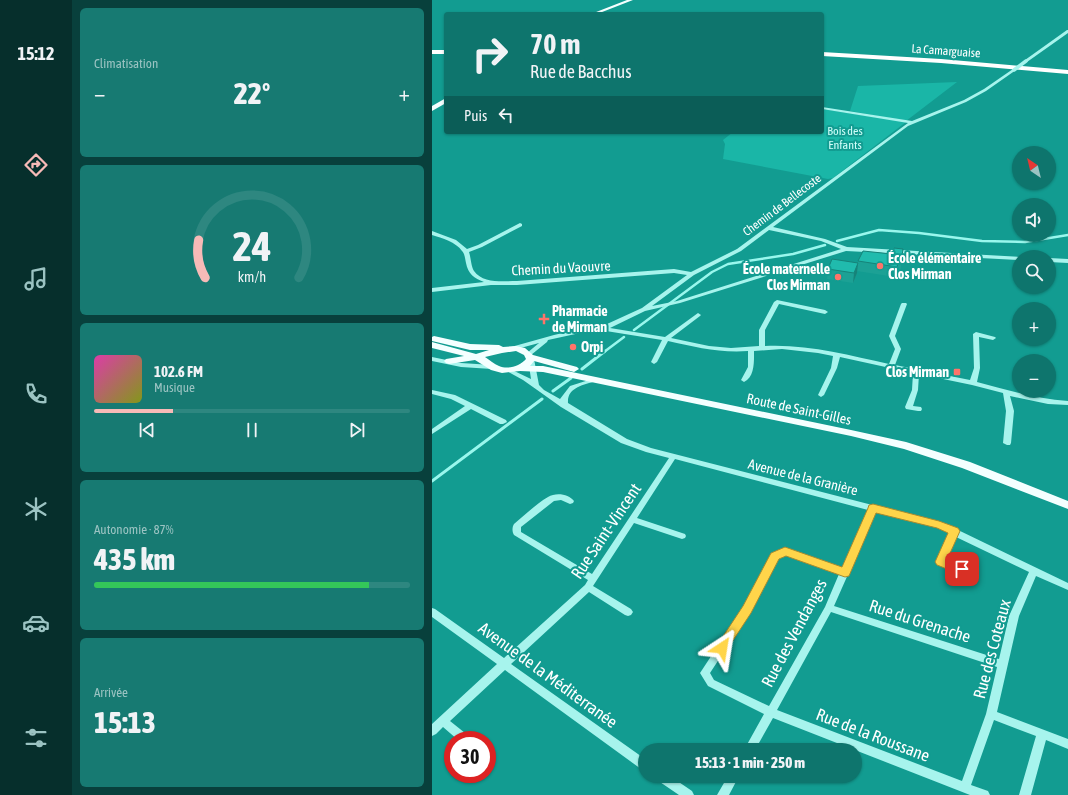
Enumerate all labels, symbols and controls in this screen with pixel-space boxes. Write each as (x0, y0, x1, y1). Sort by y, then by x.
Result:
icon: right (464, 28, 516, 80)
text: 70 m (530, 28, 580, 60)
street label: La Camarguaise (911, 42, 981, 60)
text: 15:12 (17, 43, 55, 64)
text: Climatisation (94, 56, 158, 71)
text: Rue de Bacchus (530, 61, 632, 82)
text: 22° (234, 76, 270, 110)
text: − (94, 80, 105, 106)
text: + (399, 80, 410, 106)
icon: left (495, 104, 517, 126)
text: Puis (464, 107, 487, 124)
park label: Bois des Enfants (827, 124, 863, 152)
north arrow (1012, 146, 1056, 190)
map controls (1012, 146, 1056, 398)
icon: directions (22, 151, 50, 179)
street label: Chemin de Bellecoste (740, 171, 824, 239)
button: sound (1012, 198, 1056, 242)
text: 24 (232, 222, 272, 270)
place label: École élémentaire Clos Mirman (888, 250, 981, 282)
button: search (1012, 250, 1056, 294)
street label: Chemin du Vaouvre (511, 257, 611, 279)
place label: École maternelle Clos Mirman (743, 261, 830, 293)
marker: École élémentaire Clos Mirman (875, 261, 885, 271)
icon: music (22, 265, 50, 293)
text: km/h (238, 269, 266, 285)
marker: École maternelle Clos Mirman (833, 272, 843, 282)
button: + (1012, 302, 1056, 346)
place label: Pharmacie de Mirman (552, 303, 608, 335)
marker: Pharmacie de Mirman (539, 314, 549, 324)
place label: Orpi (581, 339, 603, 355)
marker: Orpi (568, 342, 578, 352)
button: − (1012, 354, 1056, 398)
text: 102.6 FM (154, 363, 203, 380)
place label: Clos Mirman (886, 364, 949, 380)
marker: Clos Mirman (952, 367, 962, 377)
icon: phone (22, 380, 50, 408)
text: Musique (154, 380, 195, 395)
street label: Route de Saint-Gilles (745, 390, 853, 428)
icon: previous (136, 419, 158, 441)
icon: pause (241, 419, 263, 441)
icon: next (346, 419, 368, 441)
street label: Avenue de la Granière (747, 456, 859, 498)
street label: Rue Saint-Vincent (567, 479, 645, 582)
icon: climate (22, 495, 50, 523)
text: Autonomie · 87% (94, 522, 174, 537)
text: 435 km (94, 542, 175, 576)
pin (945, 552, 979, 586)
icon: arrive (951, 558, 973, 580)
street label: Rue des Vendanges (757, 576, 831, 690)
street label: Rue du Grenache (867, 595, 974, 647)
street label: Rue des Coteaux (969, 597, 1015, 701)
icon: car (22, 609, 50, 637)
street label: Avenue de la Méditerranée (475, 618, 622, 732)
position arrow (701, 627, 743, 669)
text: Arrivée (94, 685, 128, 700)
street label: Rue de la Roussane (813, 704, 933, 766)
text: 15:13 (94, 705, 156, 739)
icon: filters (22, 724, 50, 752)
speed limit sign: 30 (444, 731, 496, 783)
text: 15:13 · 1 min · 250 m (695, 754, 805, 771)

